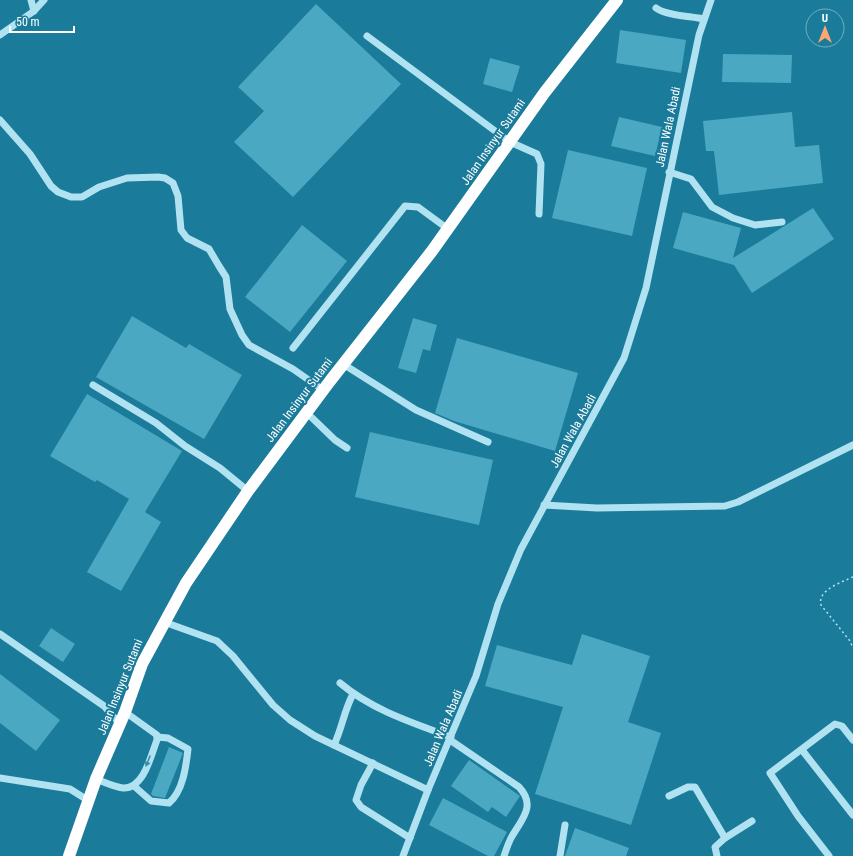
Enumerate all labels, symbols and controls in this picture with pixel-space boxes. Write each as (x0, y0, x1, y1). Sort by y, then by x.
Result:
scale bar (10, 8, 74, 34)
north arrow (805, 8, 845, 48)
text: U (822, 12, 828, 25)
text: 50 m (16, 15, 40, 29)
street label: Jalan Wala Abadi (653, 86, 683, 168)
street label: Jalan Insinyur Sutami (458, 96, 528, 188)
street label: Jalan Insinyur Sutami (263, 355, 335, 445)
street label: Jalan Wala Abadi (547, 392, 599, 470)
street label: Jalan Insinyur Sutami (94, 637, 146, 737)
street label: Jalan Wala Abadi (421, 688, 465, 768)
one-way arrow (145, 756, 151, 768)

